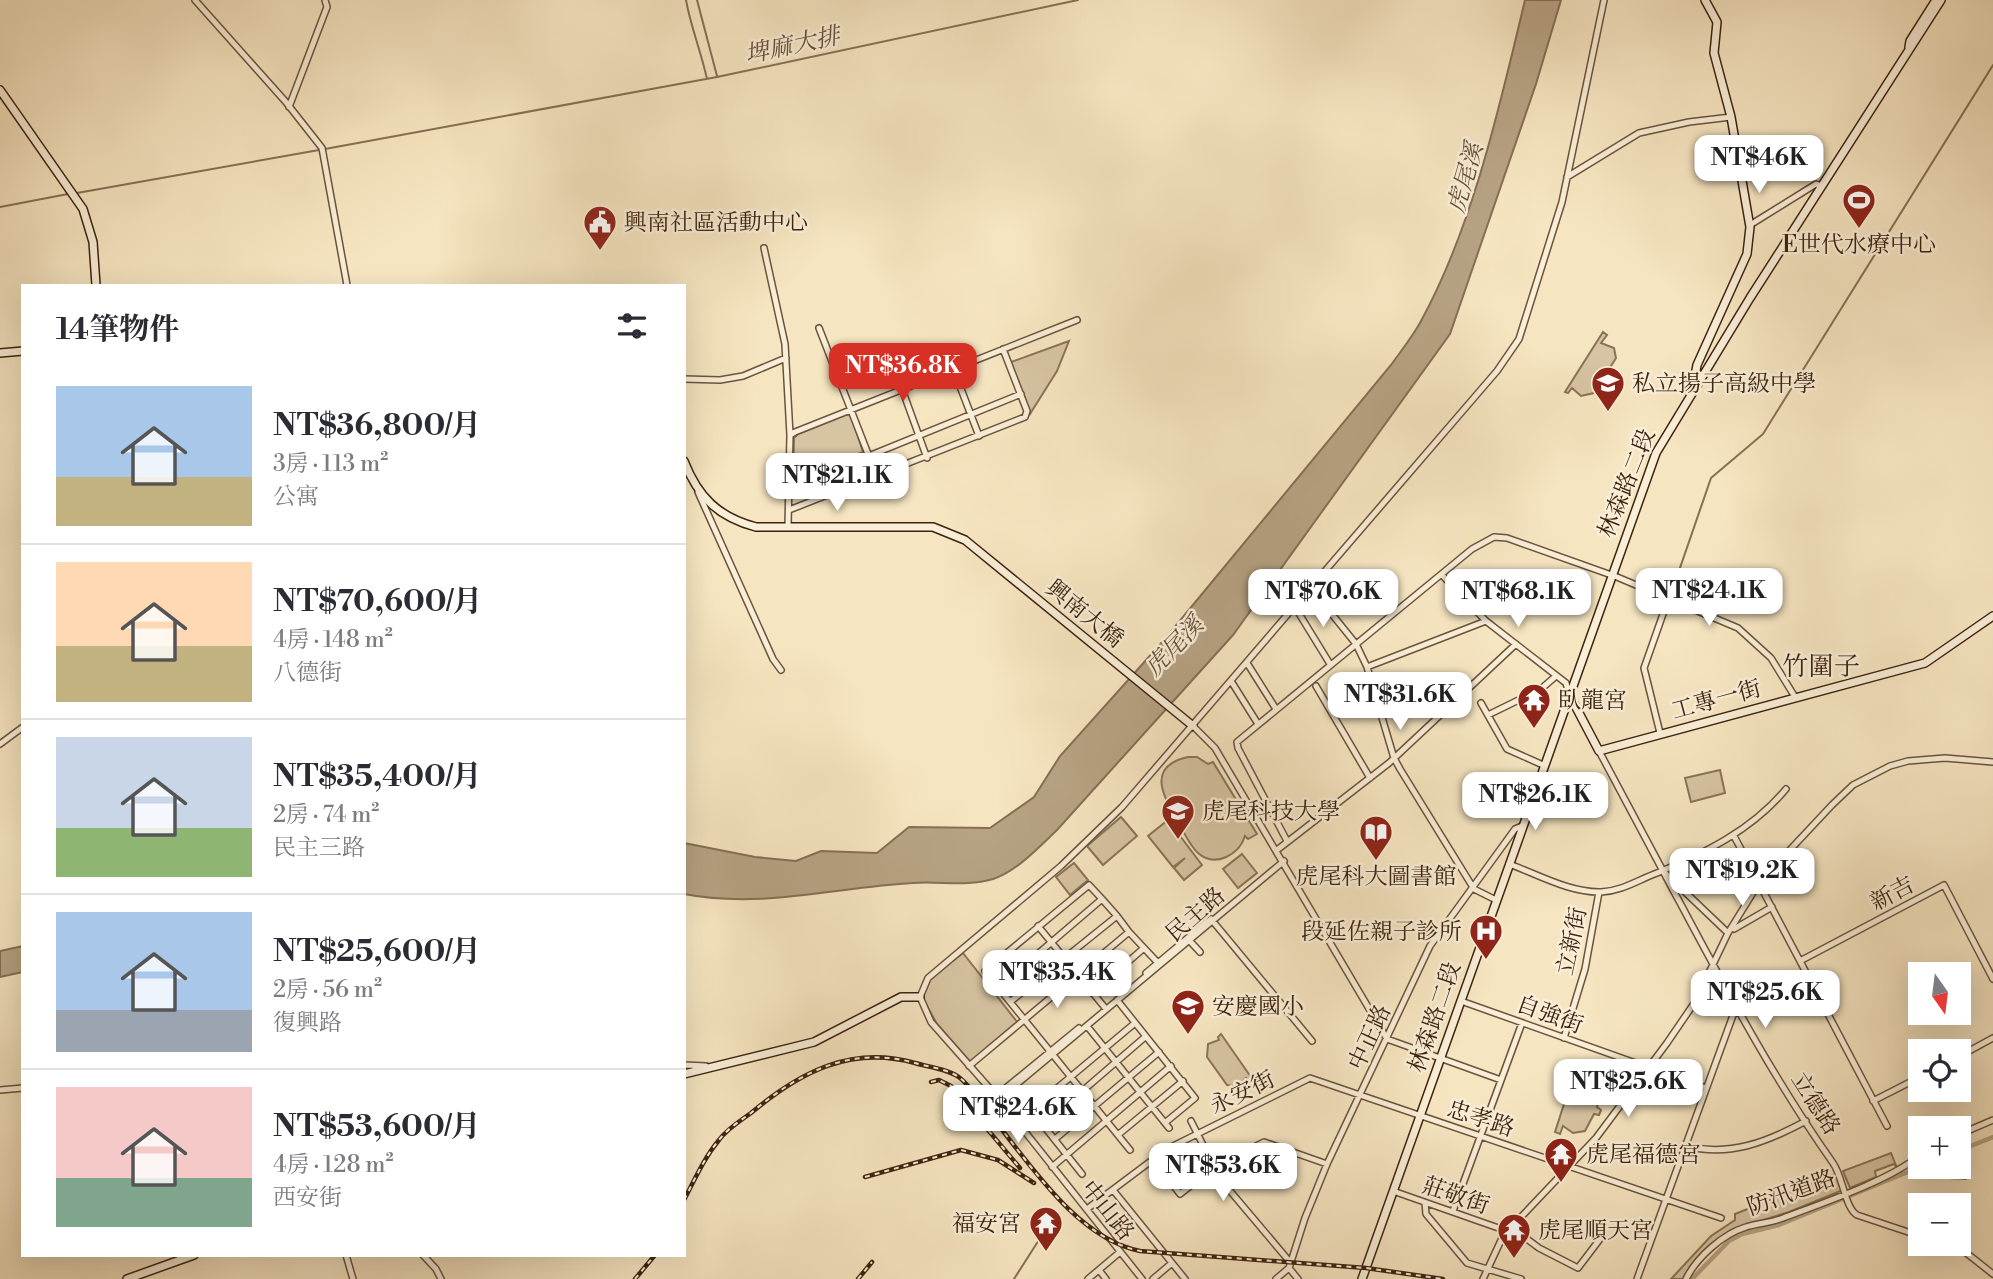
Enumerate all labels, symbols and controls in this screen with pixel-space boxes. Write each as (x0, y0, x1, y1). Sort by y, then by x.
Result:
water label: 埤麻大排 (742, 21, 845, 71)
pin: NT$46K (1702, 136, 1816, 195)
water label: 虎尾溪 (1442, 137, 1491, 217)
text: NT$46K (1710, 144, 1808, 172)
sports icon: E世代水療中心 (1840, 181, 1878, 230)
public building icon: 興南社區活動中心 (581, 203, 619, 252)
place label: 興南社區活動中心 (624, 209, 808, 237)
place label: E世代水療中心 (1782, 231, 1936, 259)
icon: filters (613, 307, 651, 345)
text: 14筆物件 (56, 311, 179, 349)
pin: NT$36.8K (831, 344, 975, 403)
text: NT$36.8K (845, 352, 961, 380)
school or university icon: 私立揚子高級中學 (1589, 364, 1627, 413)
place label: 私立揚子高級中學 (1632, 370, 1816, 398)
text: NT$36,800/月 (273, 407, 481, 445)
icon: home (112, 414, 196, 498)
street label: 林森路二段 (1592, 425, 1661, 542)
text: 3房 · 113 m² (273, 450, 388, 478)
pin: NT$21.1K (765, 454, 909, 513)
text: NT$21.1K (782, 462, 892, 490)
text: 公寓 (273, 483, 319, 511)
pin: NT$24.1K (1637, 568, 1781, 628)
pin: NT$70.6K (1251, 570, 1395, 629)
pin: NT$68.1K (1446, 570, 1590, 629)
street label: 興南大橋 (1040, 574, 1129, 654)
text: NT$24.1K (1652, 577, 1766, 605)
text: NT$70.6K (1264, 578, 1382, 606)
text: NT$68.1K (1461, 578, 1575, 606)
text: NT$70,600/月 (273, 583, 482, 621)
icon: home (112, 590, 196, 674)
water label: 虎尾溪 (1139, 608, 1213, 683)
text: 4房 · 148 m² (273, 626, 393, 654)
district label: 竹圍子 (1782, 651, 1860, 683)
text: 八德街 (273, 659, 342, 687)
pin: NT$31.6K (1328, 672, 1472, 732)
street label: 工專一街 (1668, 675, 1764, 725)
text: NT$31.6K (1344, 681, 1456, 709)
temple icon: 臥龍宮 (1515, 681, 1553, 730)
place label: 臥龍宮 (1558, 687, 1627, 715)
text: NT$35,400/月 (273, 758, 482, 796)
icon: home (112, 765, 196, 849)
pin: NT$26.1K (1463, 772, 1607, 832)
text: NT$26.1K (1478, 781, 1592, 809)
school or university icon: 虎尾科技大學 (1159, 792, 1197, 841)
place label: 虎尾科技大學 (1202, 798, 1340, 826)
text: 2房 · 74 m² (273, 801, 379, 829)
library icon: 虎尾科大圖書館 (1357, 813, 1395, 862)
text: 民主三路 (273, 834, 365, 862)
pin: NT$19.2K (1670, 848, 1814, 908)
text: NT$19.2K (1686, 857, 1799, 885)
place label: 虎尾科大圖書館 (1296, 863, 1457, 891)
street label: 新吉 (1866, 871, 1919, 917)
street label: 民主路 (1160, 882, 1231, 948)
street label: 立新街 (1551, 905, 1593, 978)
hospital icon: 段延佐親子診所 (1467, 912, 1505, 961)
place label: 段延佐親子診所 (1301, 918, 1462, 946)
text: NT$25,600/月 (273, 933, 481, 971)
icon: home (112, 940, 196, 1024)
pin: NT$35.4K (985, 950, 1129, 1010)
street label: 林森路二段 (1403, 958, 1467, 1076)
text: NT$35.4K (999, 959, 1115, 987)
north arrow (1908, 962, 1970, 1026)
map controls (1908, 962, 1971, 1256)
pin: NT$25.6K (1693, 970, 1837, 1030)
text: 2房 · 56 m² (273, 976, 382, 1004)
text: NT$25.6K (1707, 979, 1823, 1007)
school or university icon: 安慶國小 (1169, 987, 1207, 1036)
street label: 自強街 (1512, 990, 1587, 1040)
place label: 安慶國小 (1212, 993, 1304, 1021)
street label: 中正路 (1343, 1000, 1397, 1075)
text: 復興路 (273, 1009, 342, 1037)
button: locate (1908, 1039, 1971, 1102)
pin: NT$25.6K (1556, 1060, 1700, 1119)
street label: 永安街 (1205, 1065, 1280, 1121)
street label: 立德路 (1785, 1067, 1846, 1140)
text: NT$25.6K (1570, 1068, 1686, 1096)
pin: NT$24.6K (946, 1086, 1090, 1145)
text: NT$24.6K (959, 1094, 1077, 1122)
street label: 忠孝路 (1444, 1095, 1518, 1143)
text: NT$53,600/月 (273, 1108, 480, 1146)
icon: home (112, 1115, 196, 1199)
button: + (1908, 1116, 1971, 1179)
temple icon: 虎尾福德宮 (1542, 1135, 1580, 1184)
place label: 虎尾福德宮 (1586, 1141, 1701, 1169)
pin: NT$53.6K (1151, 1144, 1295, 1203)
text: 4房 · 128 m² (273, 1151, 394, 1179)
text: NT$53.6K (1165, 1152, 1281, 1180)
street label: 防汛道路 (1743, 1164, 1839, 1222)
street label: 莊敬街 (1418, 1171, 1493, 1220)
street label: 中山路 (1075, 1175, 1140, 1246)
text: 西安街 (273, 1184, 342, 1212)
button: − (1908, 1193, 1971, 1256)
temple icon: 福安宮 (1027, 1204, 1065, 1253)
place label: 福安宮 (952, 1210, 1021, 1238)
temple icon: 虎尾順天宮 (1495, 1211, 1533, 1260)
place label: 虎尾順天宮 (1538, 1217, 1653, 1245)

